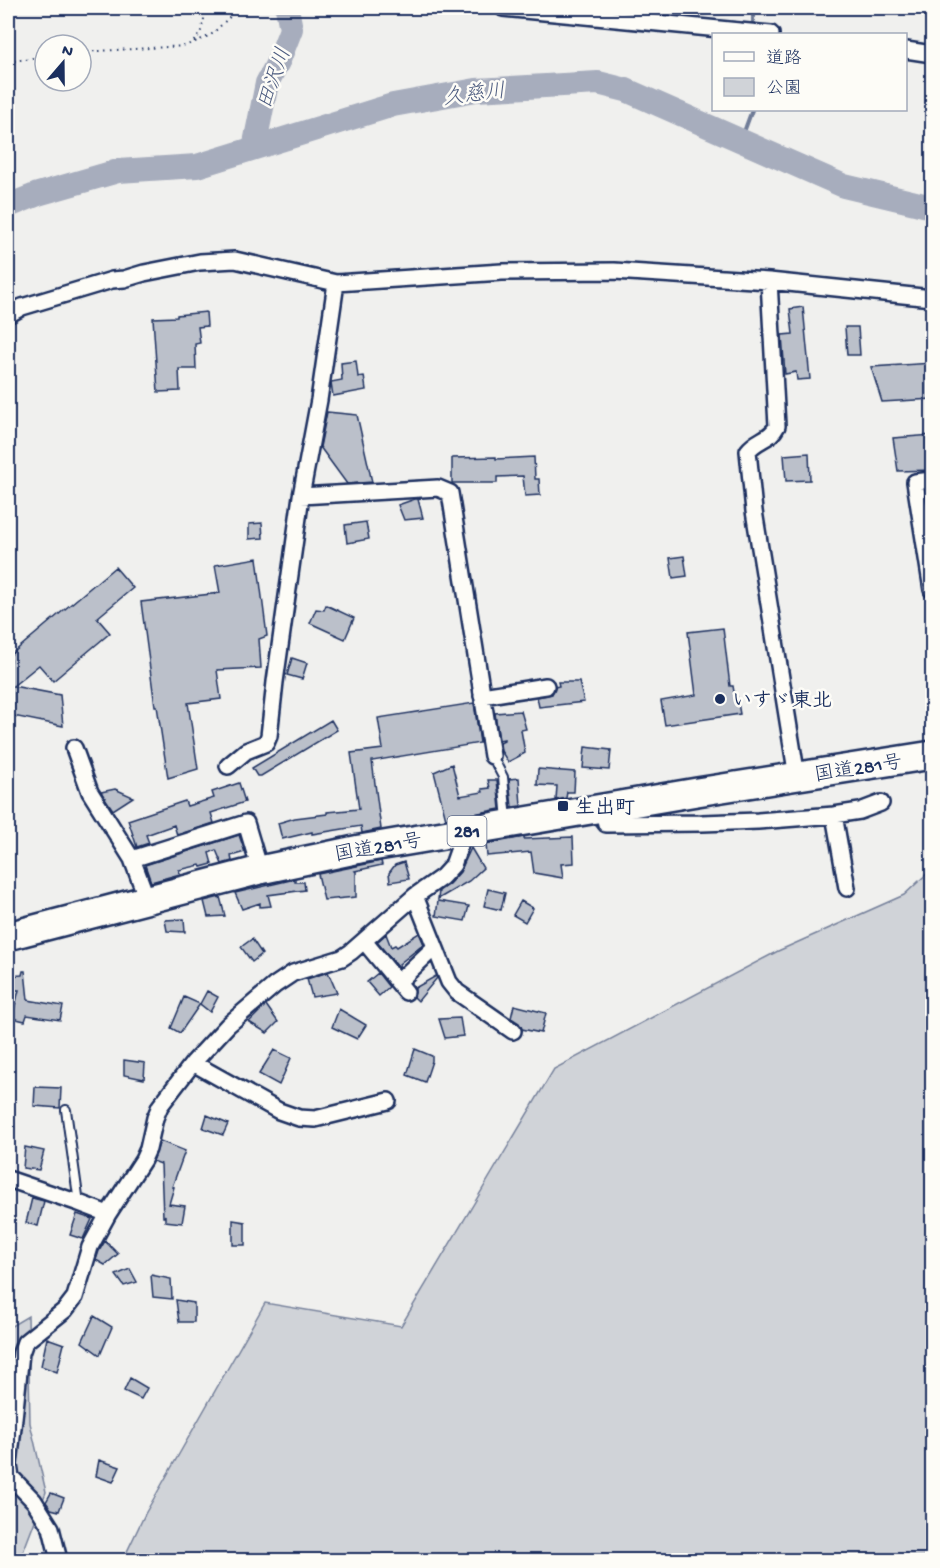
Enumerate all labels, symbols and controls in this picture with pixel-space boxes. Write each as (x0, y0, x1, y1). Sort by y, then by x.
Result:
north arrow (33, 33, 93, 93)
legend (712, 33, 907, 111)
text: N (59, 41, 76, 63)
water label: 田沢川 (253, 45, 298, 113)
text: 道路 (766, 48, 802, 70)
water label: 久慈川 (441, 78, 507, 113)
text: 公園 (766, 79, 802, 100)
place label: いすゞ東北 (732, 689, 832, 714)
marker: いすゞ東北 (713, 692, 727, 706)
street label: 国道281号 (813, 751, 904, 789)
place label: 生出町 (575, 796, 635, 821)
marker: 生出町 (556, 799, 570, 813)
road number: 281 (448, 816, 486, 846)
street label: 国道281号 (333, 829, 424, 868)

